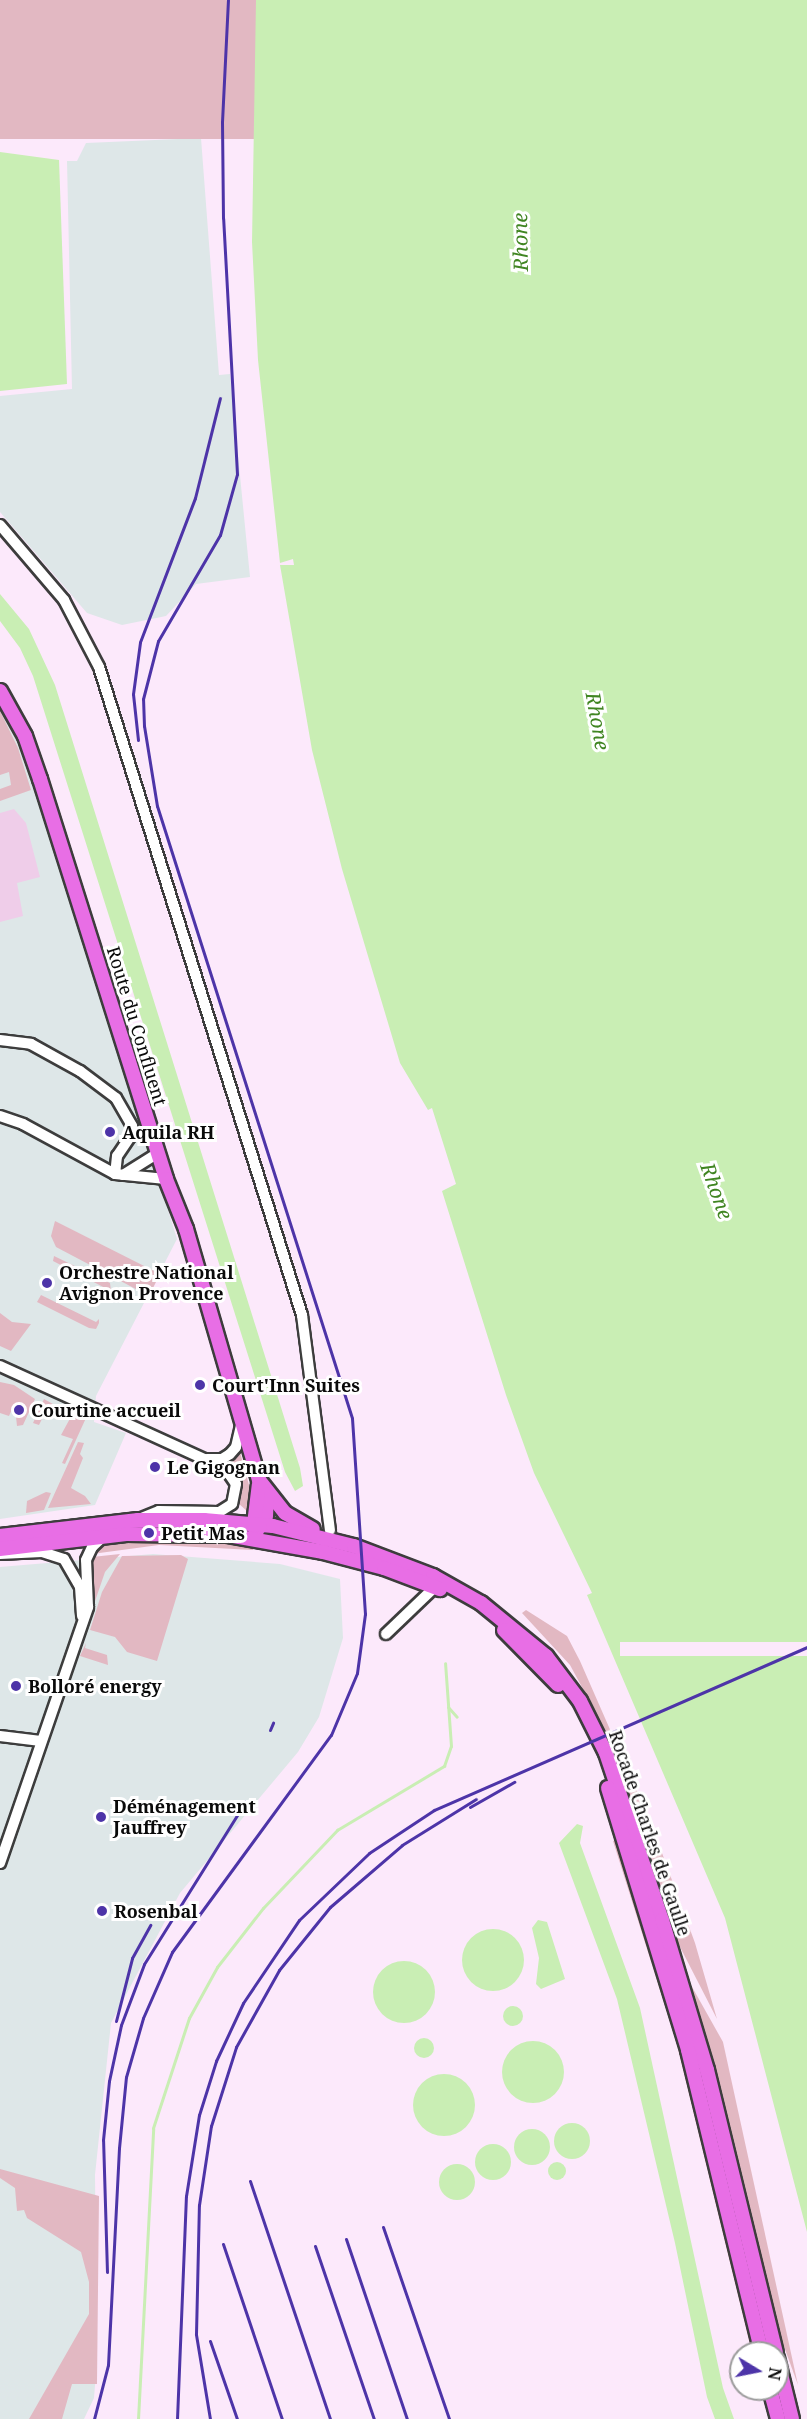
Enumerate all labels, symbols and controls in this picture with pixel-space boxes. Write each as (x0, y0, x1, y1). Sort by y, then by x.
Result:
water label: Rhone (507, 213, 533, 271)
water label: Rhone (581, 690, 615, 752)
street label: Route du Confluent (102, 944, 172, 1108)
place label: Aquila RH (122, 1121, 215, 1143)
marker: Aquila RH (103, 1125, 117, 1139)
water label: Rhone (696, 1159, 738, 1223)
place label: Orchestre National Avignon Provence (59, 1262, 234, 1304)
marker: Orchestre National Avignon Provence (40, 1276, 54, 1290)
place label: Court'Inn Suites (212, 1374, 360, 1396)
marker: Court'Inn Suites (193, 1378, 207, 1392)
place label: Courtine accueil (31, 1399, 181, 1421)
marker: Courtine accueil (12, 1403, 26, 1417)
place label: Le Gigognan (167, 1456, 280, 1478)
marker: Le Gigognan (148, 1460, 162, 1474)
place label: Petit Mas (161, 1522, 245, 1544)
marker: Petit Mas (142, 1526, 156, 1540)
place label: Bolloré energy (28, 1675, 162, 1697)
marker: Bolloré energy (9, 1679, 23, 1693)
street label: Rocade Charles de Gaulle (605, 1727, 695, 1939)
place label: Déménagement Jauffrey (113, 1796, 256, 1838)
marker: Déménagement Jauffrey (94, 1810, 108, 1824)
place label: Rosenbal (114, 1900, 198, 1922)
marker: Rosenbal (95, 1904, 109, 1918)
north arrow (729, 2341, 789, 2401)
text: N (763, 2366, 787, 2382)

